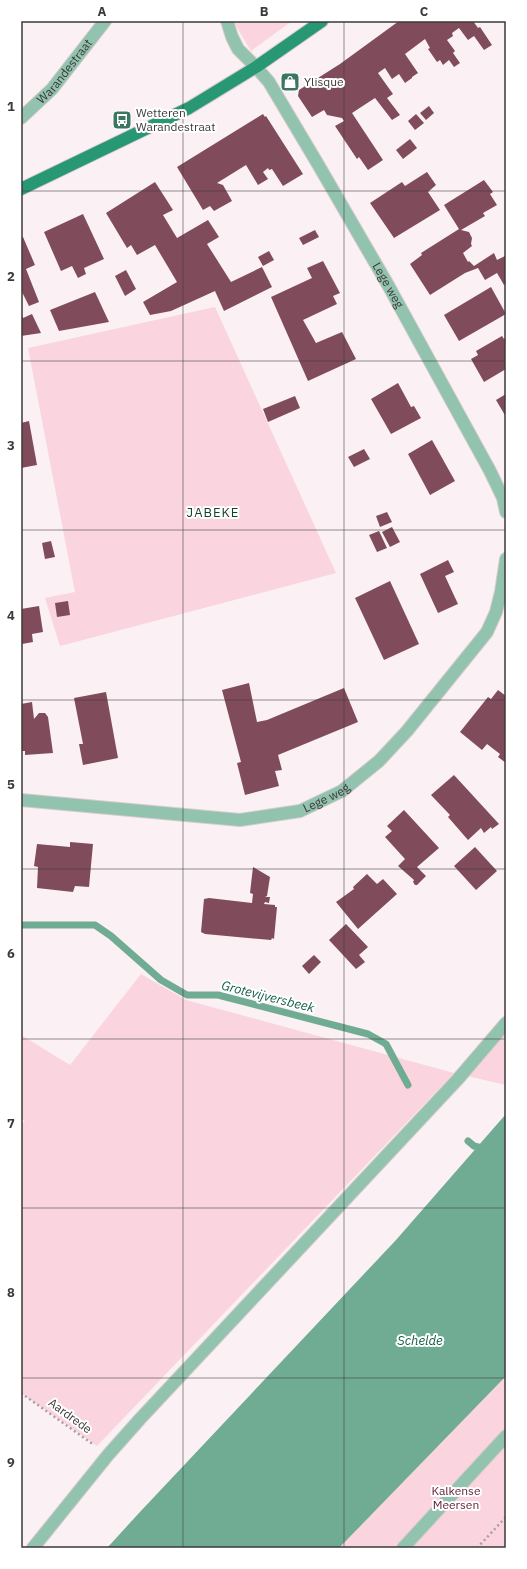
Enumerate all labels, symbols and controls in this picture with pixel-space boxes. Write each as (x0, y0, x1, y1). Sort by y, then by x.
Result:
text: A (98, 3, 107, 20)
text: B (260, 3, 269, 20)
text: C (420, 3, 429, 20)
street label: Warandestraat (33, 36, 95, 107)
shop icon: Ylisque (279, 71, 301, 93)
place label: Ylisque (304, 74, 344, 89)
text: 1 (7, 98, 15, 115)
place label: Wetteren Warandestraat (136, 105, 215, 134)
bus stop icon: Wetteren Warandestraat (111, 109, 133, 131)
street label: Lege weg (369, 259, 408, 311)
text: 2 (7, 268, 15, 285)
text: 3 (7, 437, 15, 454)
district label: JABEKE (187, 504, 239, 521)
text: 4 (7, 607, 15, 624)
text: 5 (7, 776, 15, 793)
street label: Lege weg (300, 779, 353, 815)
text: 6 (7, 945, 15, 962)
water label: Grotevijversbeek (220, 977, 316, 1016)
text: 7 (7, 1115, 15, 1132)
text: 8 (7, 1284, 15, 1301)
water label: Schelde (397, 1332, 443, 1349)
street label: Aardrede (46, 1395, 95, 1437)
text: 9 (7, 1454, 15, 1471)
park label: Kalkense Meersen (431, 1483, 481, 1512)

